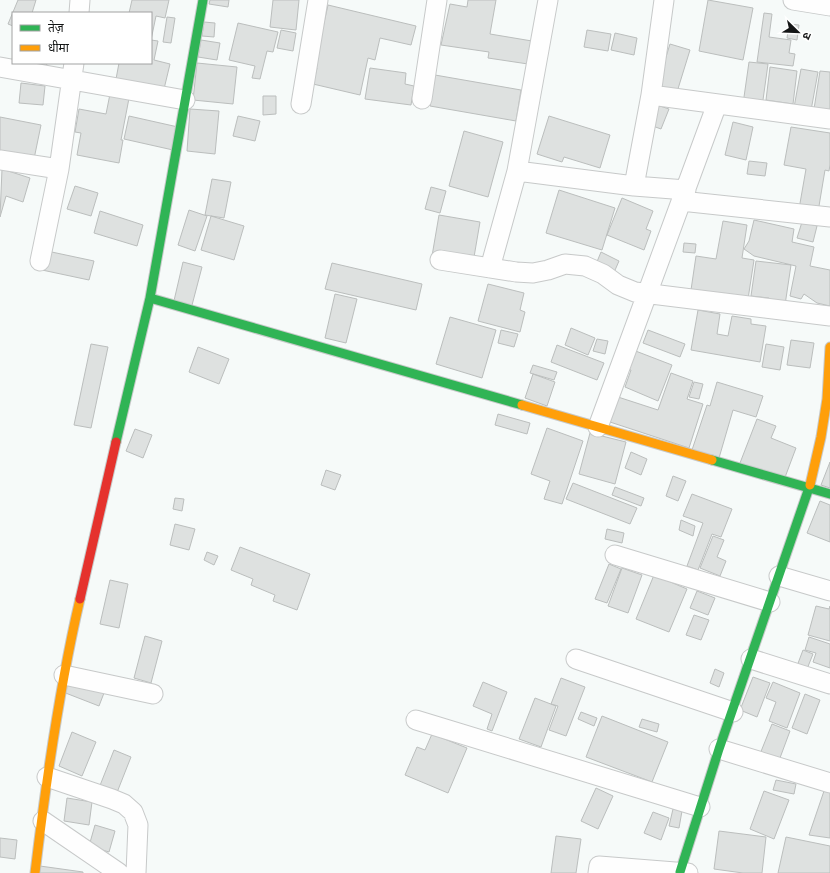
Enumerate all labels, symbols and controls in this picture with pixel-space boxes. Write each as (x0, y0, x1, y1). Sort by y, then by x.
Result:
legend (12, 12, 152, 64)
north arrow (778, 12, 818, 52)
text: तेज़ (48, 20, 65, 35)
text: उ (799, 30, 814, 42)
text: धीमा (48, 40, 70, 55)

